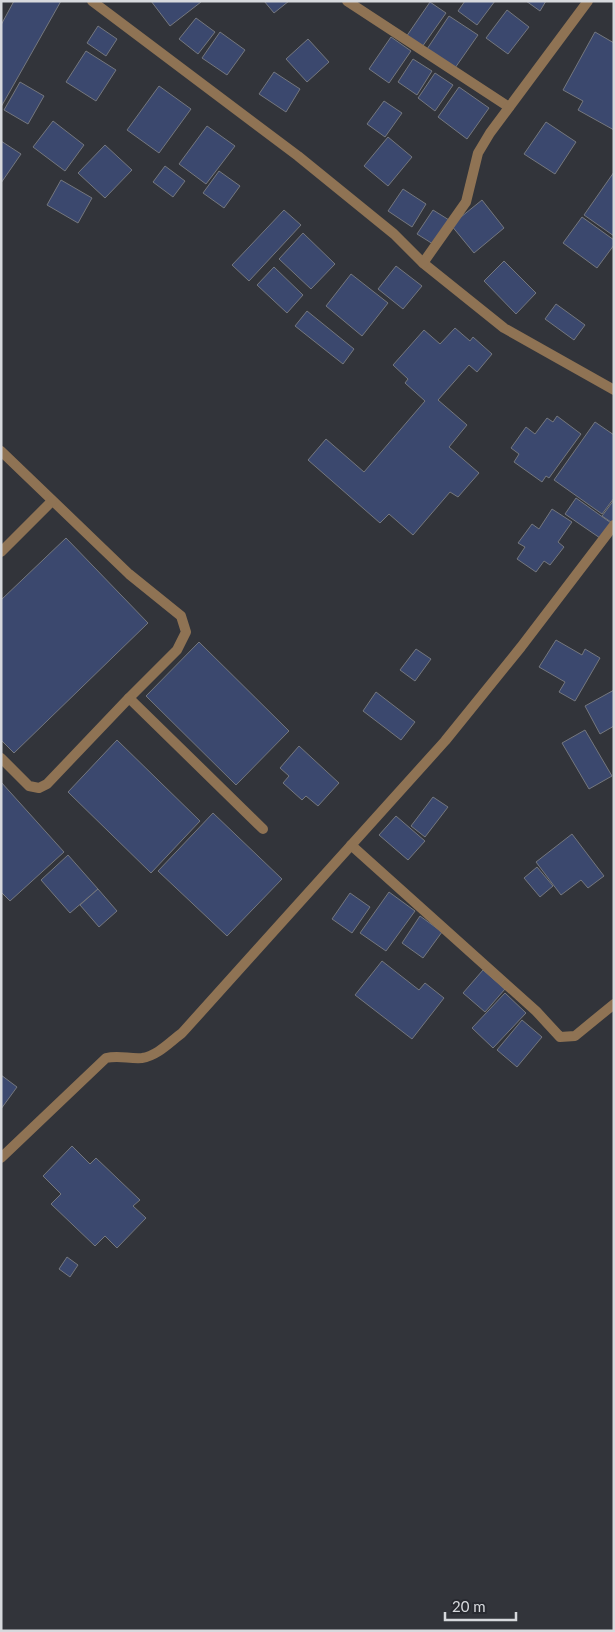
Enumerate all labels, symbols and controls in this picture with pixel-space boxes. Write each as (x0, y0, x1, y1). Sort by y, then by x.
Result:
scale bar (445, 1590, 516, 1622)
text: 20 m (452, 1597, 486, 1615)

